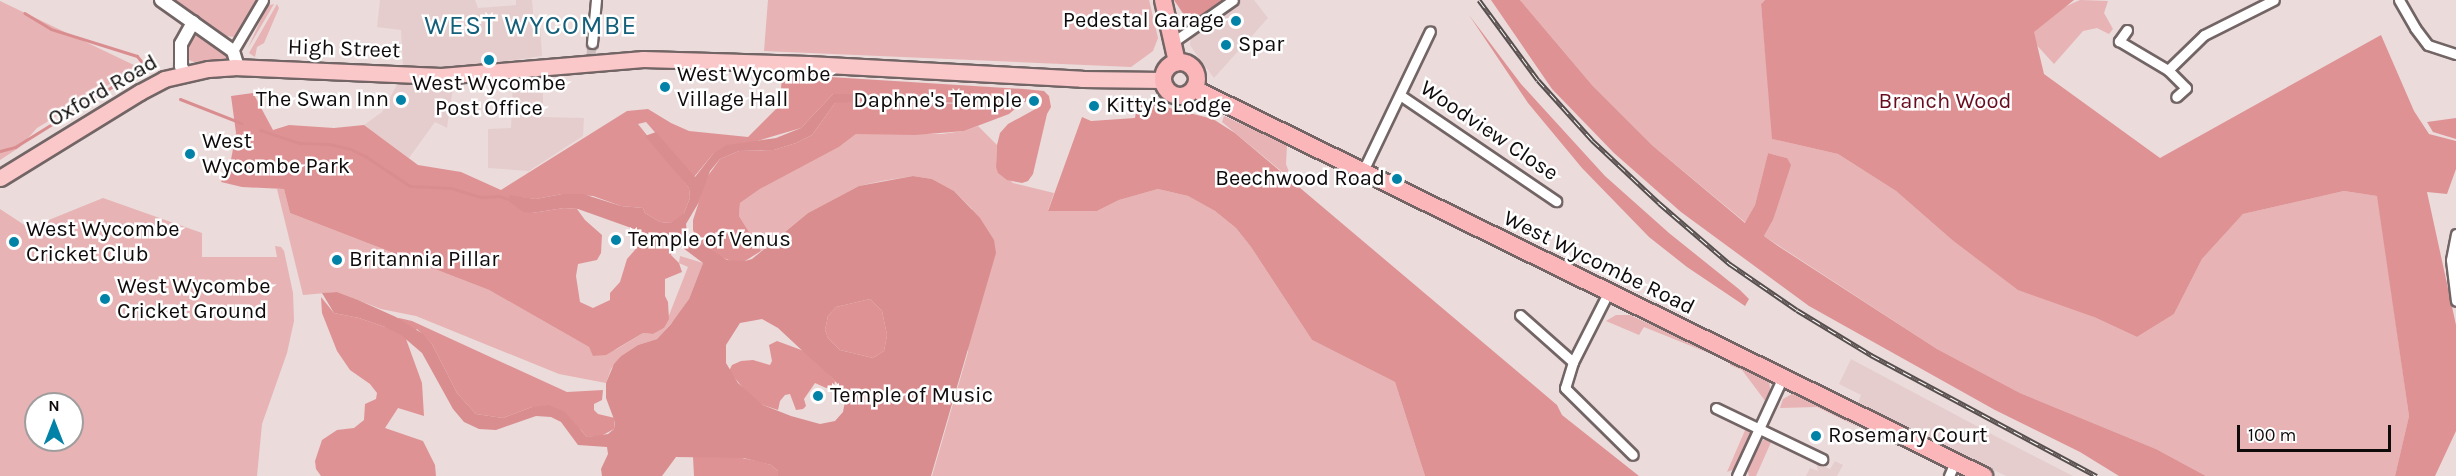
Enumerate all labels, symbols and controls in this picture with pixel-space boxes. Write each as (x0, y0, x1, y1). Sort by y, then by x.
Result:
place label: Pedestal Garage (1063, 8, 1224, 34)
district label: WEST WYCOMBE (424, 10, 638, 42)
marker: Pedestal Garage (1229, 14, 1243, 28)
place label: Spar (1238, 32, 1284, 58)
street label: High Street (287, 34, 401, 64)
marker: Spar (1219, 38, 1233, 52)
street label: Oxford Road (44, 49, 162, 133)
marker: West Wycombe Post Office (482, 53, 496, 67)
place label: West Wycombe Village Hall (677, 61, 831, 112)
place label: West Wycombe Post Office (412, 70, 566, 122)
street label: Woodview Close (1415, 75, 1563, 187)
marker: West Wycombe Village Hall (658, 80, 672, 94)
place label: The Swan Inn (256, 87, 389, 113)
place label: Daphne's Temple (853, 88, 1022, 114)
park label: Branch Wood (1879, 89, 2011, 115)
marker: The Swan Inn (394, 93, 408, 107)
place label: Kitty's Lodge (1106, 93, 1232, 119)
marker: Daphne's Temple (1027, 94, 1041, 108)
marker: Kitty's Lodge (1087, 99, 1101, 113)
place label: West Wycombe Park (202, 128, 350, 180)
marker: West Wycombe Park (183, 147, 197, 161)
place label: Beechwood Road (1215, 166, 1385, 192)
marker: Beechwood Road (1390, 172, 1404, 186)
street label: West Wycombe Road (1499, 205, 1699, 321)
place label: West Wycombe Cricket Club (26, 216, 180, 268)
place label: Temple of Venus (628, 227, 791, 253)
marker: Temple of Venus (609, 233, 623, 247)
marker: West Wycombe Cricket Club (7, 235, 21, 249)
place label: Britannia Pillar (349, 247, 499, 273)
marker: Britannia Pillar (330, 253, 344, 267)
place label: West Wycombe Cricket Ground (117, 273, 271, 324)
marker: West Wycombe Cricket Ground (98, 292, 112, 306)
place label: Temple of Music (830, 383, 993, 409)
marker: Temple of Music (811, 389, 825, 403)
north arrow (24, 392, 84, 452)
text: N (48, 396, 60, 415)
scale bar (2240, 413, 2394, 451)
place label: Rosemary Court (1828, 423, 1988, 449)
text: 100 m (2248, 424, 2296, 446)
marker: Rosemary Court (1809, 429, 1823, 443)

